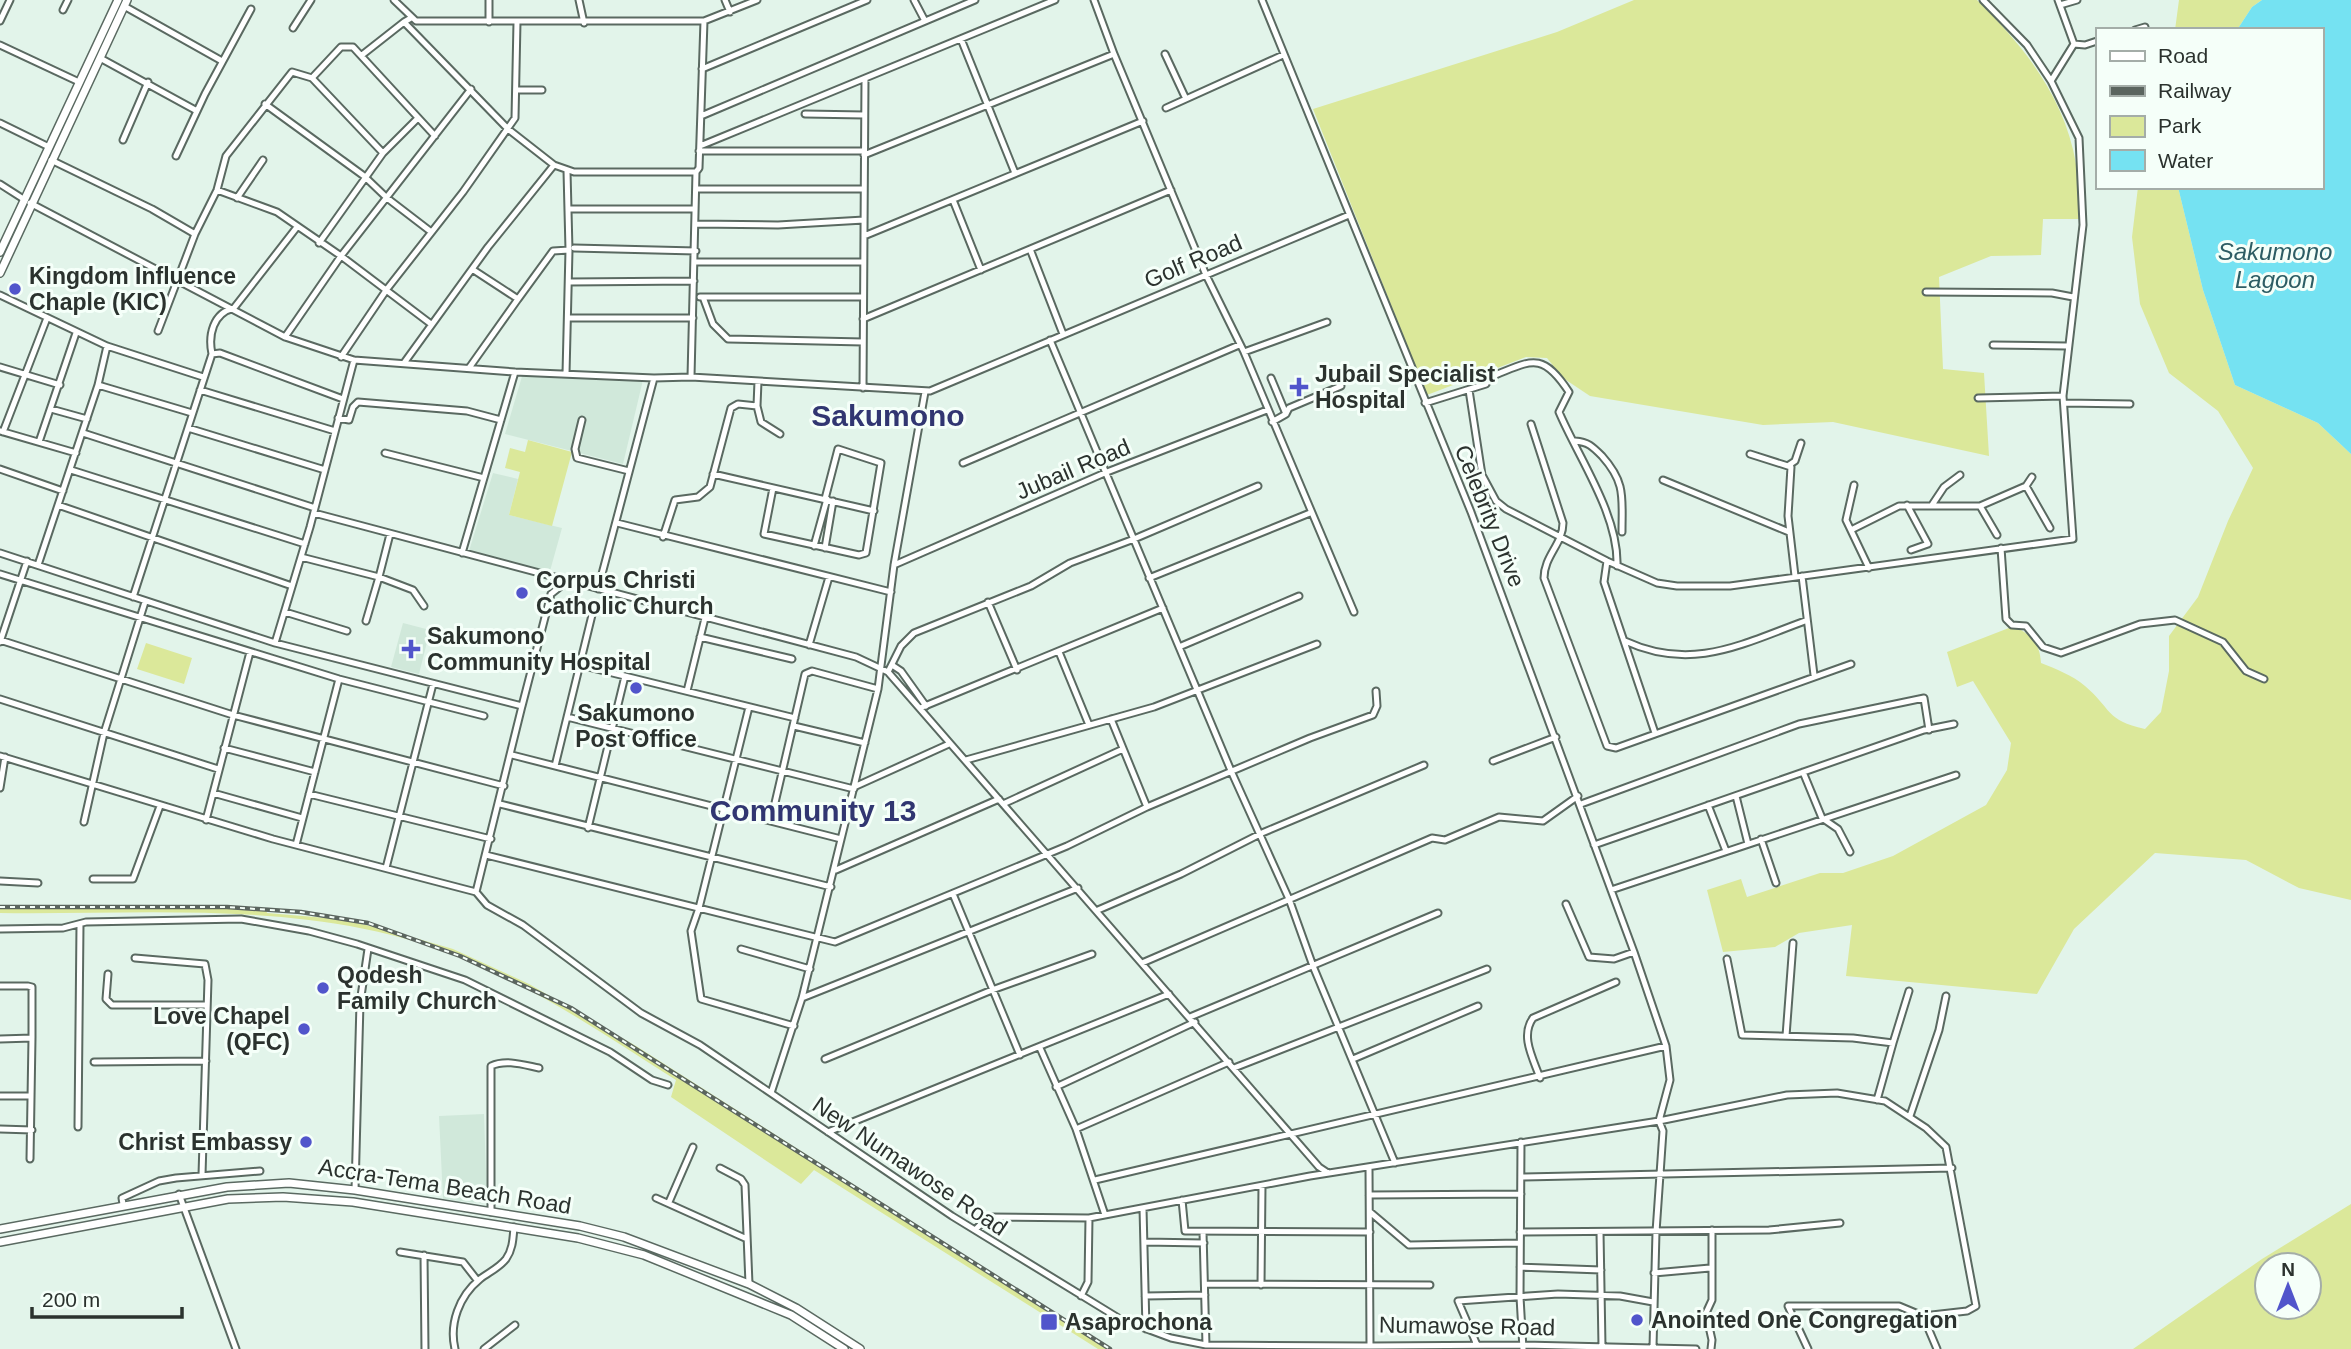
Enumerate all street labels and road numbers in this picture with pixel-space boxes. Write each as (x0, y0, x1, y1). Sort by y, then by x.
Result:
street label: Golf Road (1140, 229, 1246, 293)
street label: Jubail Road (1012, 433, 1134, 505)
street label: Celebrity Drive (1450, 441, 1530, 591)
street label: New Numawose Road (808, 1091, 1012, 1241)
street label: Accra-Tema Beach Road (317, 1153, 573, 1219)
street label: Numawose Road (1379, 1311, 1555, 1341)

